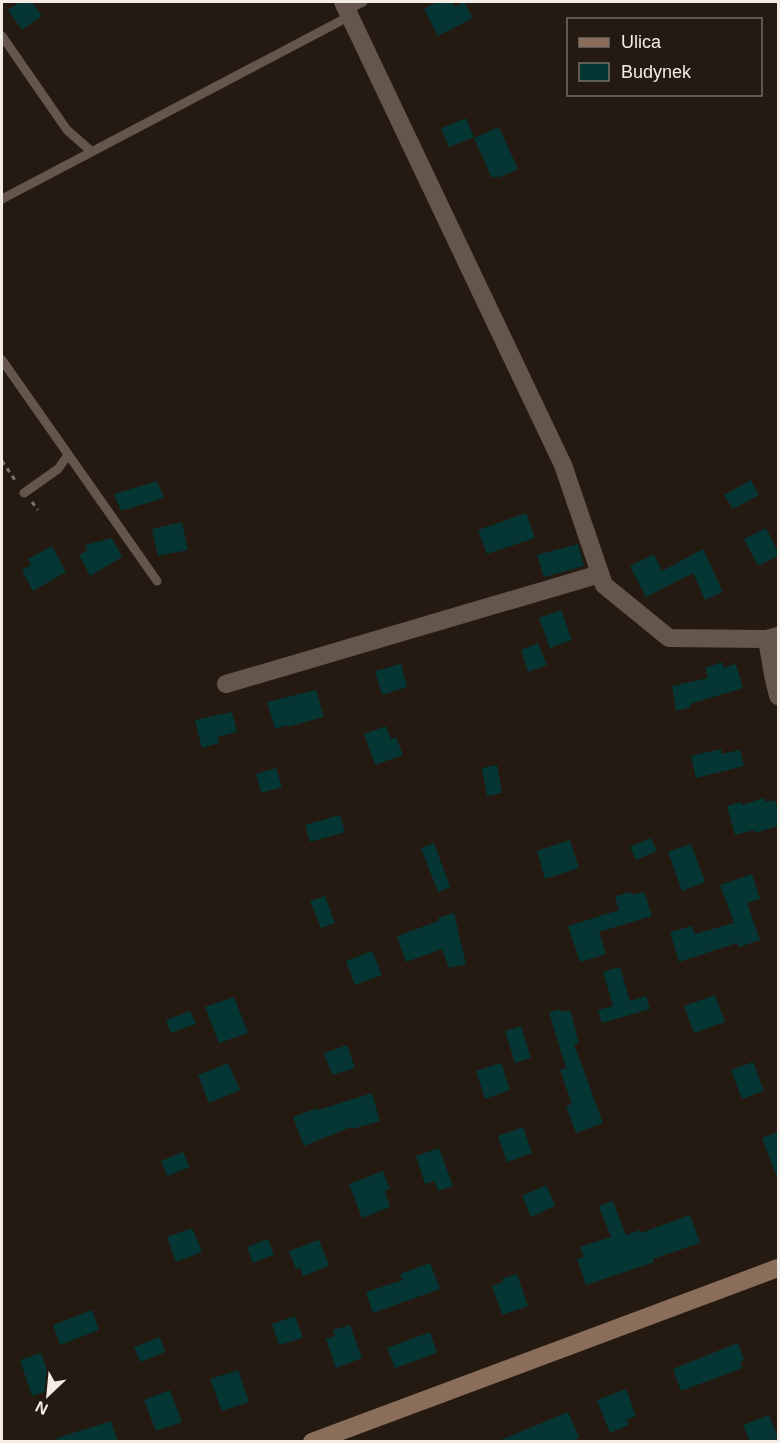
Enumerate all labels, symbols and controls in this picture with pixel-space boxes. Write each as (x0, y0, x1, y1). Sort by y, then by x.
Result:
legend (567, 18, 762, 96)
text: Ulica (621, 32, 662, 52)
text: Budynek (621, 62, 692, 82)
north arrow (18, 1365, 78, 1425)
text: N (33, 1398, 51, 1418)

